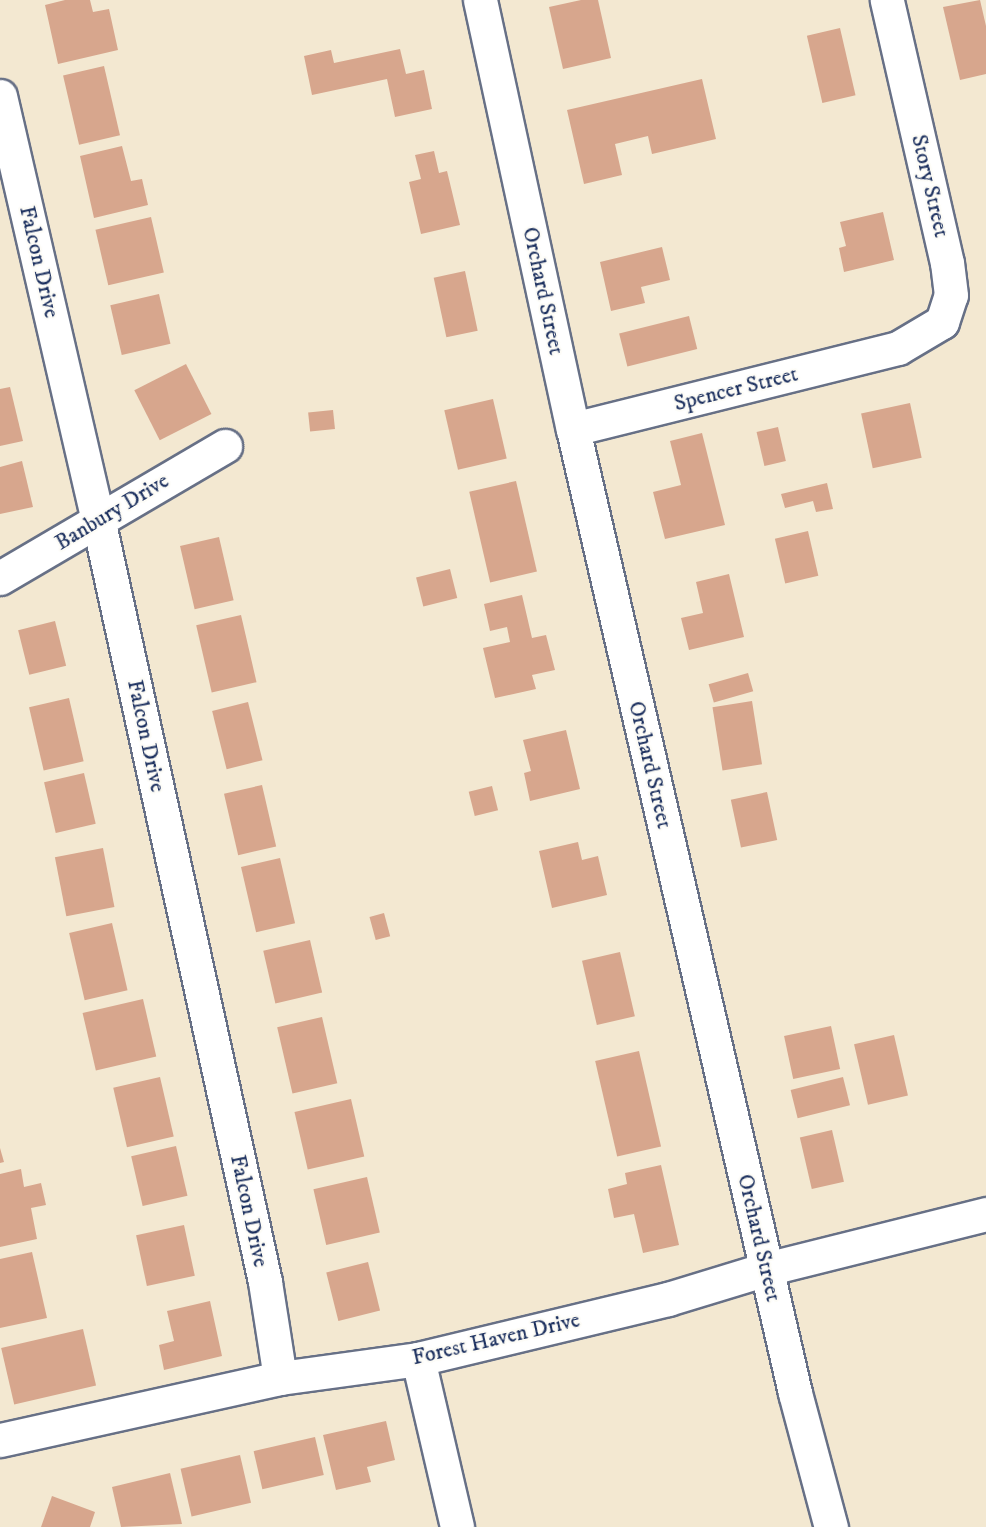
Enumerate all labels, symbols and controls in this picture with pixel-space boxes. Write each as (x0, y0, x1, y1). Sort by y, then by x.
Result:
street label: Story Street (905, 132, 955, 240)
street label: Falcon Drive (13, 203, 65, 321)
street label: Orchard Street (517, 225, 569, 357)
street label: Spencer Street (671, 361, 801, 417)
street label: Banbury Drive (50, 468, 174, 556)
street label: Falcon Drive (121, 677, 171, 795)
street label: Orchard Street (623, 699, 677, 831)
street label: Falcon Drive (224, 1152, 274, 1270)
street label: Orchard Street (732, 1172, 786, 1304)
street label: Forest Haven Drive (409, 1307, 583, 1371)

